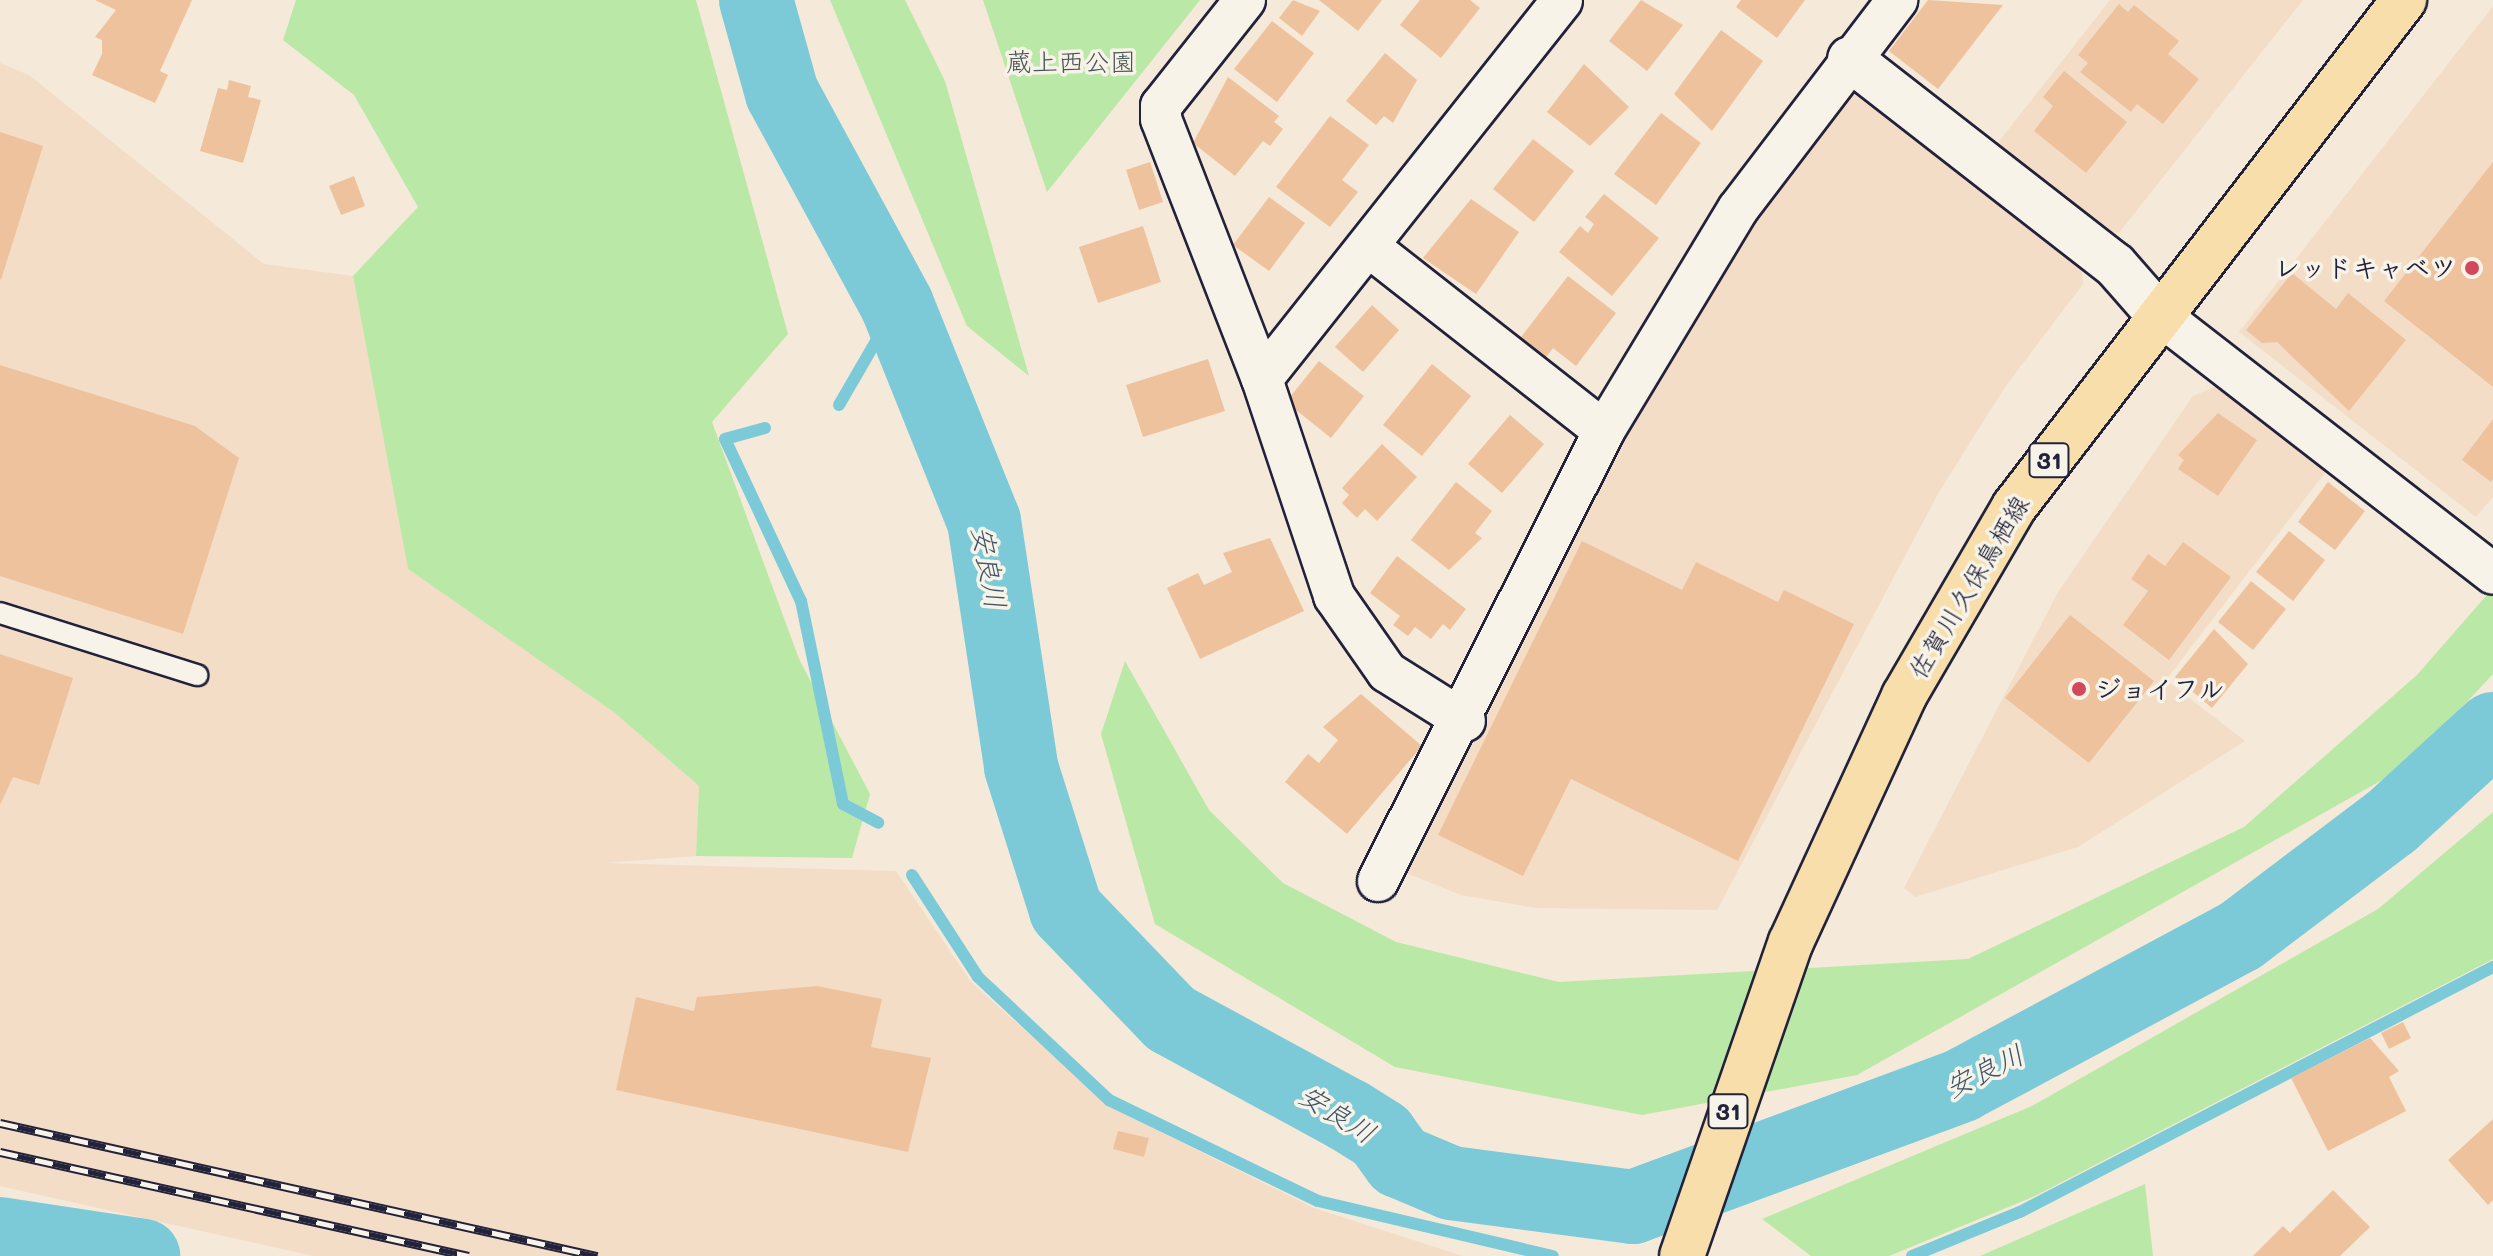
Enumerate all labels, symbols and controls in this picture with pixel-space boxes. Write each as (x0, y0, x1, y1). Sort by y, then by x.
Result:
park label: 蔵上西公園 (1006, 46, 1136, 78)
place label: レッドキャベツ (2274, 252, 2456, 284)
marker: レッドキャベツ (2463, 259, 2481, 277)
road number: 31 (2027, 440, 2071, 480)
street label: 佐賀川久保鳥栖線 (1902, 490, 2036, 684)
water label: 安良川 (966, 523, 1014, 611)
place label: ジョイフル (2095, 673, 2225, 705)
marker: ジョイフル (2070, 680, 2088, 698)
water label: 安良川 (1939, 1036, 2029, 1104)
water label: 安良川 (1293, 1076, 1383, 1150)
road number: 31 (1706, 1091, 1750, 1131)

